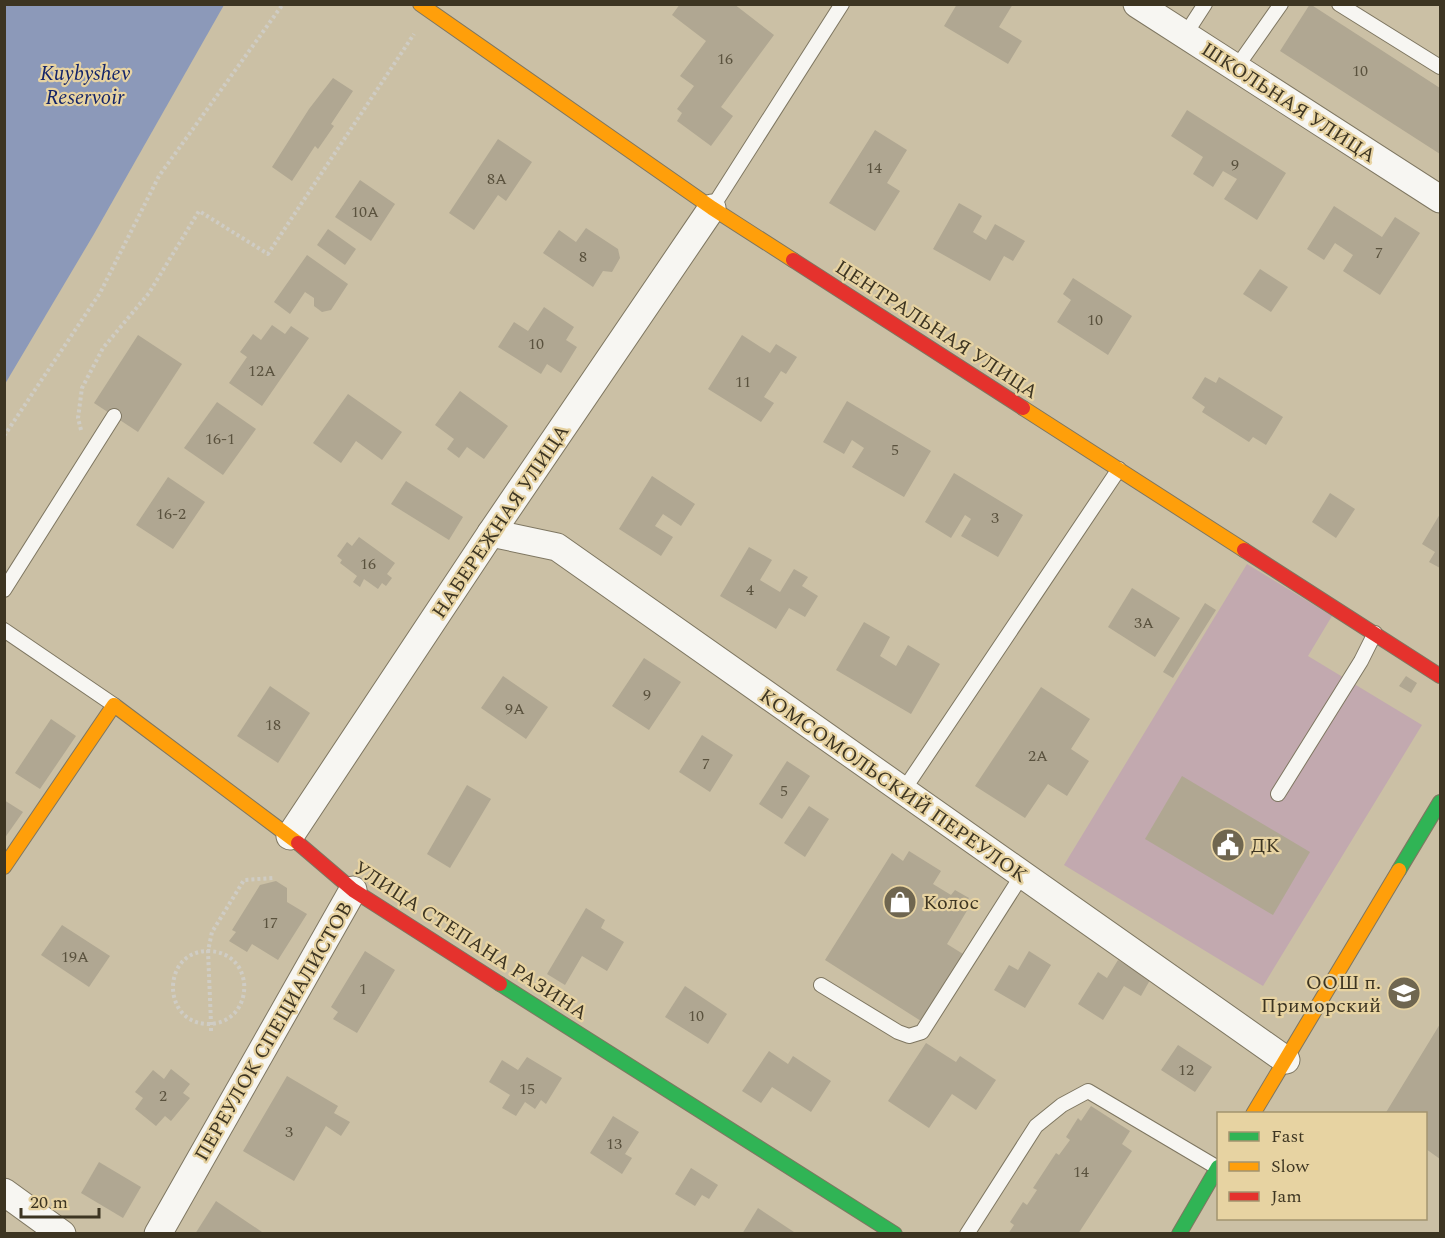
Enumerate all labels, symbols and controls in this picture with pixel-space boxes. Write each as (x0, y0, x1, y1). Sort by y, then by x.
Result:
street label: ШКОЛЬНАЯ УЛИЦА (1195, 35, 1382, 171)
house number: 16 (717, 47, 733, 71)
water label: Kuybyshev Reservoir (40, 58, 131, 114)
house number: 10 (1352, 59, 1368, 83)
house number: 9 (1231, 153, 1239, 177)
house number: 14 (866, 156, 882, 180)
house number: 8А (487, 167, 507, 191)
house number: 10А (351, 200, 379, 224)
house number: 7 (1375, 241, 1383, 265)
house number: 8 (579, 245, 587, 269)
street label: ЦЕНТРАЛЬНАЯ УЛИЦА (829, 253, 1044, 407)
house number: 10 (1087, 308, 1103, 332)
house number: 10 (528, 332, 544, 356)
house number: 12А (248, 359, 276, 383)
house number: 11 (735, 370, 751, 394)
street label: НАБЕРЕЖНАЯ УЛИЦА (424, 418, 577, 625)
house number: 16-1 (205, 427, 235, 451)
house number: 5 (891, 438, 899, 462)
house number: 16-2 (156, 502, 186, 526)
house number: 3 (991, 506, 999, 530)
house number: 16 (360, 552, 376, 576)
house number: 4 (746, 578, 754, 602)
house number: 3А (1134, 611, 1154, 635)
street label: КОМСОМОЛЬСКИЙ ПЕРЕУЛОК (753, 681, 1034, 891)
house number: 9 (643, 683, 651, 707)
house number: 9А (505, 697, 525, 721)
house number: 18 (265, 713, 281, 737)
house number: 2А (1028, 744, 1048, 768)
house number: 7 (702, 752, 710, 776)
house number: 5 (780, 779, 788, 803)
public building icon: ДК (1210, 827, 1246, 863)
place label: ДК (1251, 831, 1280, 861)
street label: УЛИЦА СТЕПАНА РАЗИНА (347, 854, 593, 1028)
shop icon: Колос (882, 884, 918, 920)
place label: Колос (923, 888, 979, 918)
street label: ПЕРЕУЛОК СПЕЦИАЛИСТОВ (187, 896, 361, 1167)
house number: 17 (262, 911, 278, 935)
house number: 19А (61, 945, 89, 969)
place label: ООШ п. Приморский (1261, 968, 1381, 1021)
school or university icon: ООШ п. Приморский (1386, 975, 1422, 1011)
house number: 1 (359, 977, 367, 1001)
house number: 10 (688, 1004, 704, 1028)
house number: 12 (1178, 1058, 1194, 1082)
house number: 15 (519, 1077, 535, 1101)
house number: 2 (159, 1084, 167, 1108)
legend (1217, 1112, 1427, 1220)
house number: 3 (285, 1120, 293, 1144)
text: Fast (1271, 1123, 1304, 1150)
house number: 13 (606, 1132, 622, 1156)
text: Slow (1271, 1153, 1310, 1180)
house number: 14 (1073, 1160, 1089, 1184)
scale bar (21, 1181, 99, 1219)
text: Jam (1271, 1183, 1302, 1210)
text: 20 m (30, 1189, 68, 1216)

